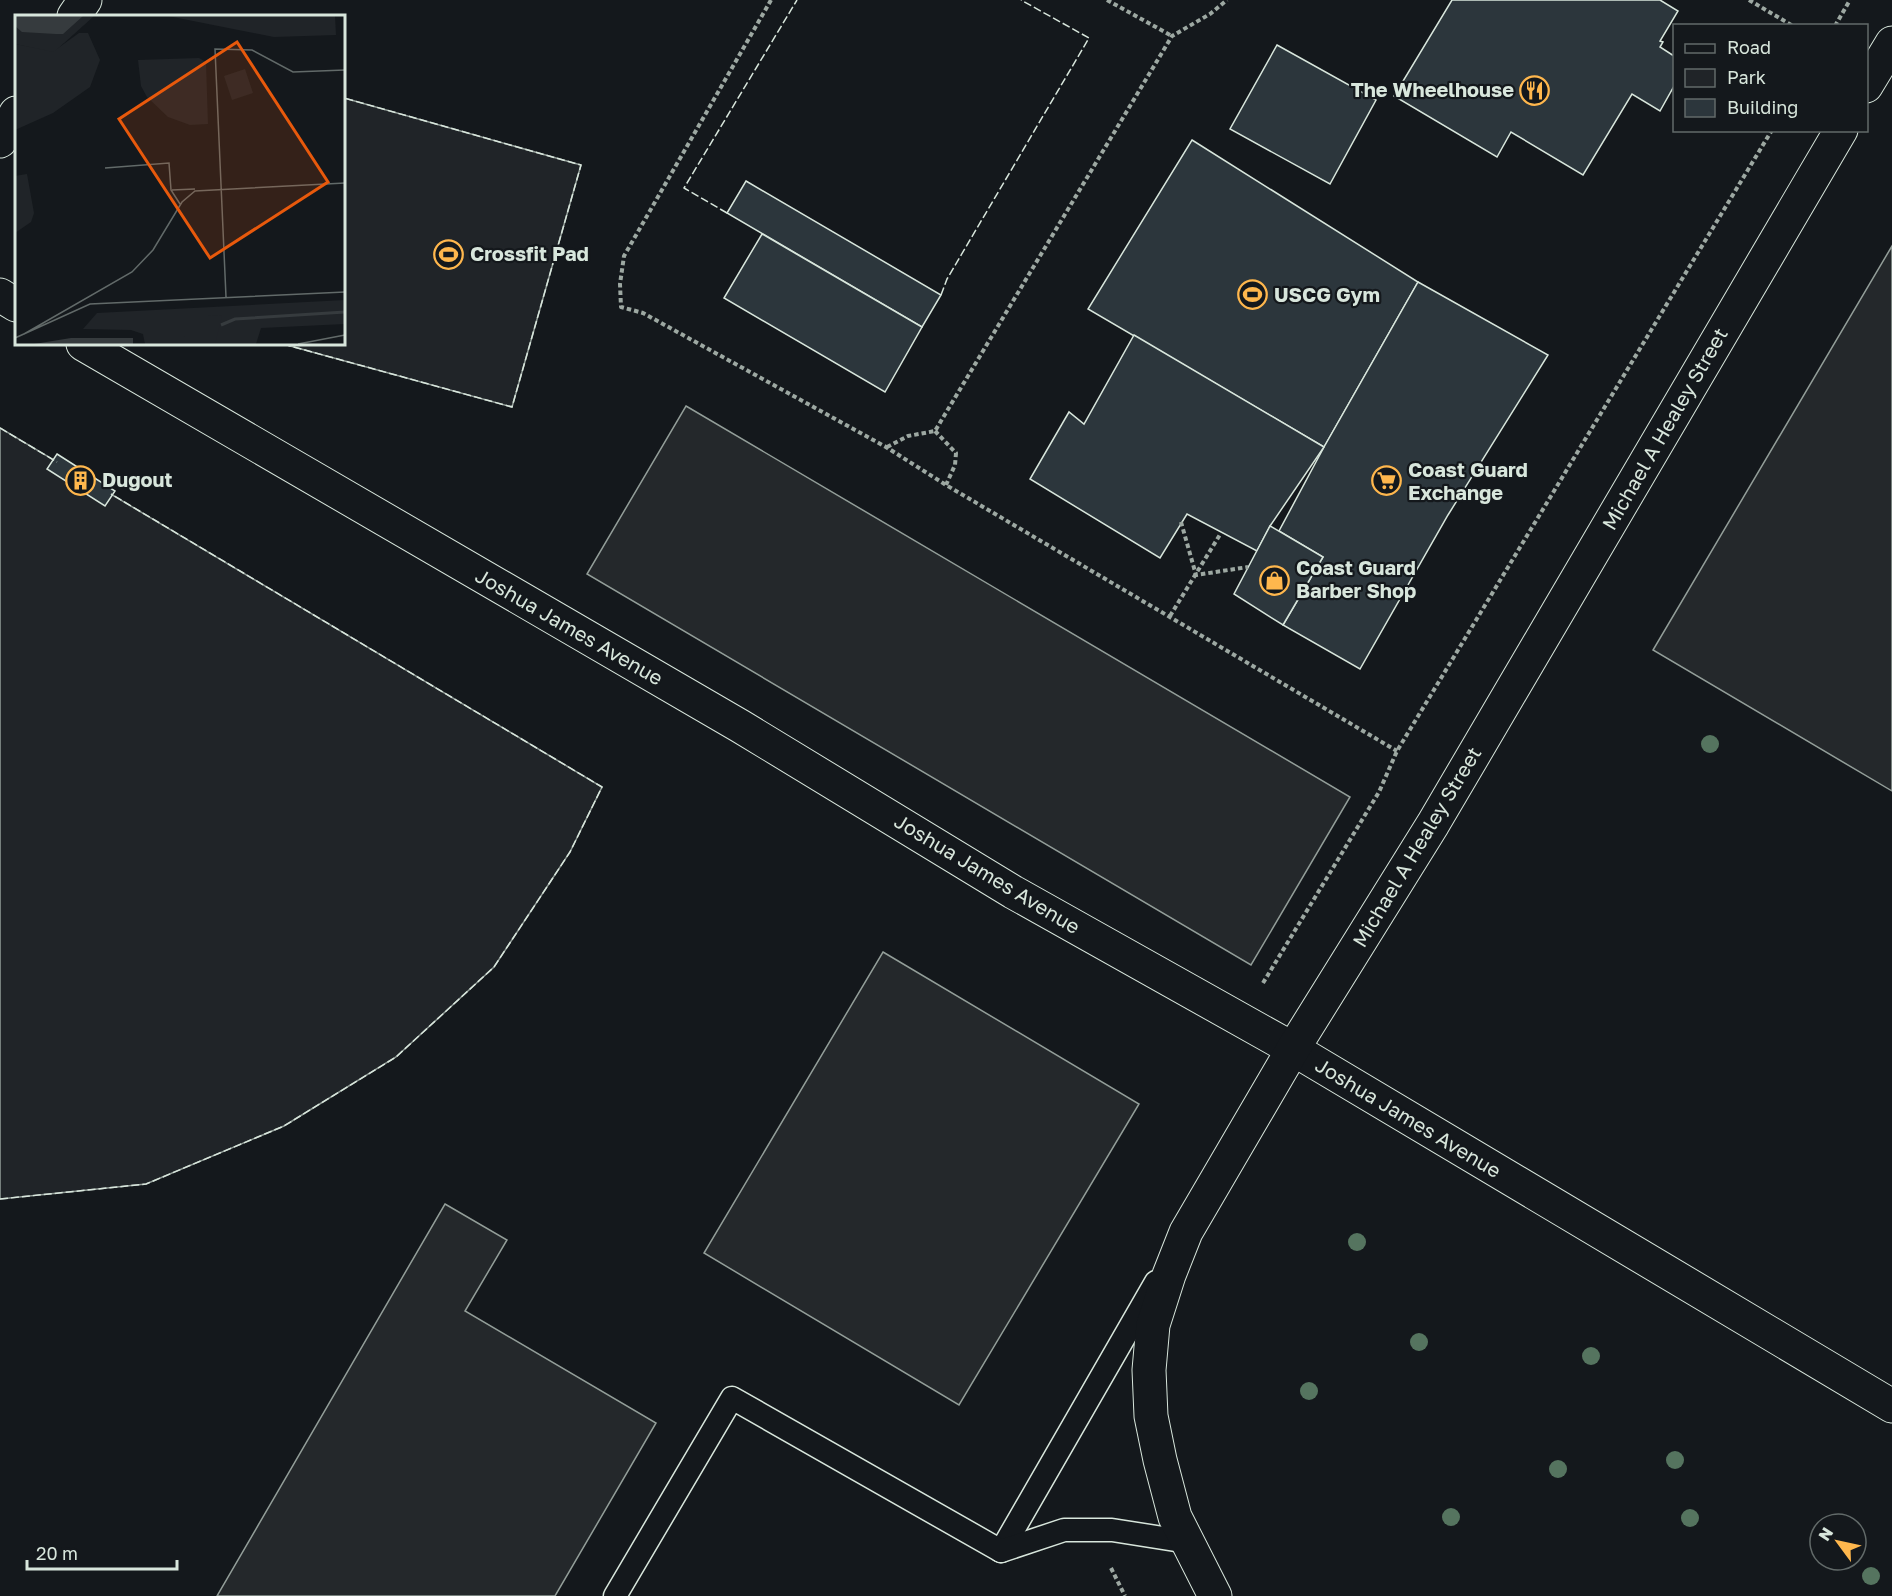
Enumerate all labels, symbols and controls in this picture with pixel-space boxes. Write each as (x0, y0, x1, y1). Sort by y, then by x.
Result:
inset map (15, 15, 345, 345)
legend (1673, 24, 1868, 132)
text: Road (1727, 36, 1771, 58)
text: Park (1727, 66, 1766, 88)
restaurant icon: The Wheelhouse (1519, 74, 1551, 106)
place label: The Wheelhouse (1351, 77, 1514, 101)
text: Building (1727, 96, 1798, 118)
sports icon: Crossfit Pad (433, 238, 465, 270)
place label: Crossfit Pad (470, 241, 589, 265)
sports icon: USCG Gym (1237, 279, 1269, 311)
place label: USCG Gym (1274, 282, 1380, 306)
street label: Michael A Healey Street (1596, 323, 1732, 534)
place label: Coast Guard Exchange (1408, 457, 1528, 504)
building icon: Dugout (65, 464, 97, 496)
supermarket icon: Coast Guard Exchange (1371, 465, 1403, 497)
place label: Dugout (102, 467, 172, 491)
place label: Coast Guard Barber Shop (1296, 555, 1416, 602)
street label: Joshua James Avenue (472, 563, 667, 690)
shop icon: Coast Guard Barber Shop (1259, 564, 1291, 596)
street label: Michael A Healey Street (1347, 742, 1485, 951)
street label: Joshua James Avenue (890, 808, 1085, 938)
street label: Joshua James Avenue (1311, 1052, 1506, 1182)
north arrow (1808, 1512, 1868, 1572)
text: N (1814, 1523, 1837, 1544)
scale bar (27, 1533, 177, 1571)
text: 20 m (36, 1542, 78, 1564)

